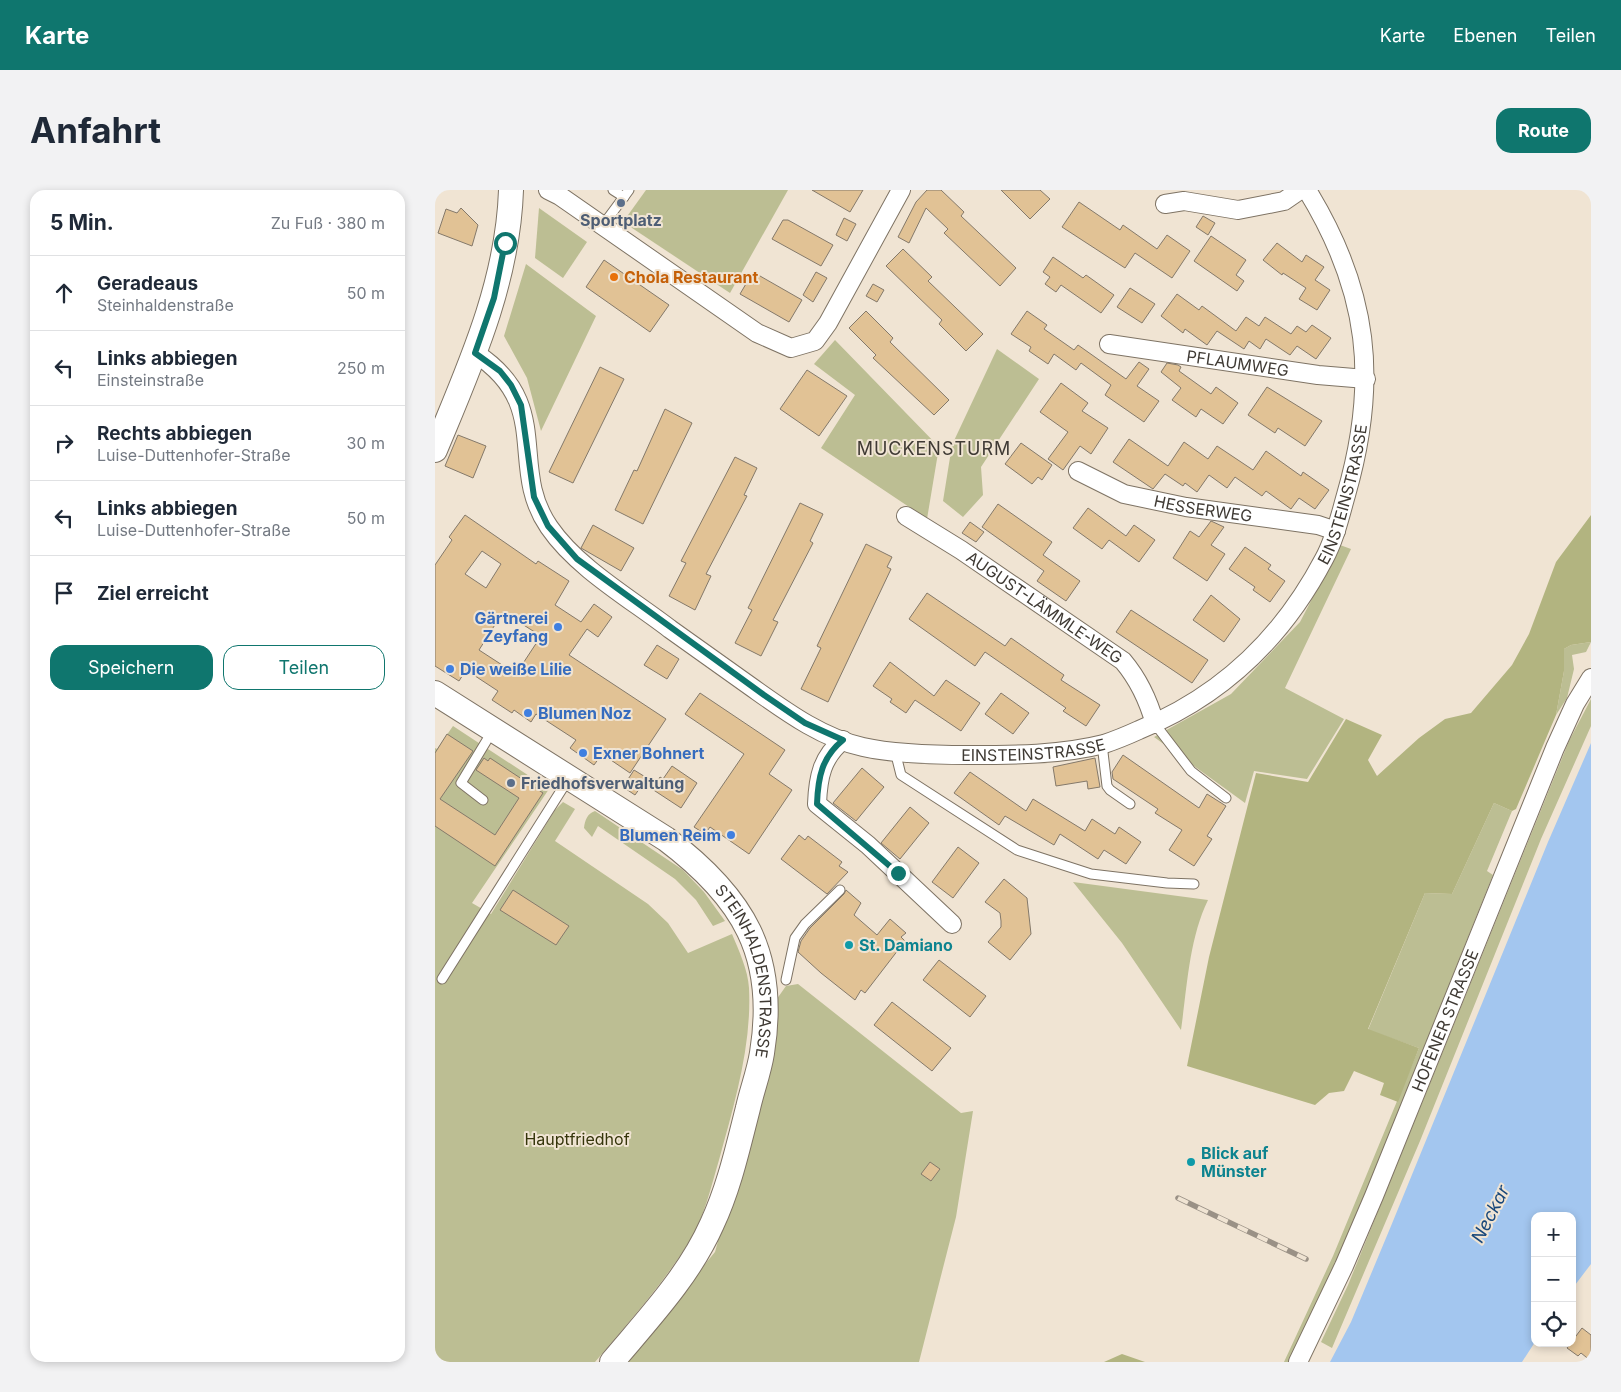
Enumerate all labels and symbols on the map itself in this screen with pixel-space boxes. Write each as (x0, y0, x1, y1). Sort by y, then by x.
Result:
marker: Sportplatz (615, 197, 627, 209)
place label: Sportplatz (580, 210, 662, 230)
route start (494, 232, 517, 255)
place label: Chola Restaurant (624, 267, 759, 287)
marker: Chola Restaurant (608, 271, 620, 283)
street label: PFLAUMWEG (1185, 346, 1290, 381)
street label: EINSTEINSTRASSE (1313, 423, 1371, 568)
district label: MUCKENSTURM (857, 438, 1011, 459)
street label: HESSERWEG (1152, 491, 1254, 526)
street label: AUGUST-LÄMMLE-WEG (963, 547, 1126, 668)
place label: Gärtnerei Zeyfang (475, 608, 548, 646)
marker: Gärtnerei Zeyfang (552, 621, 564, 633)
place label: Die weiße Lilie (460, 659, 572, 679)
marker: Die weiße Lilie (444, 663, 456, 675)
place label: Blumen Noz (538, 703, 632, 723)
marker: Blumen Noz (522, 707, 534, 719)
street label: EINSTEINSTRASSE (961, 734, 1107, 765)
place label: Exner Bohnert (593, 743, 704, 763)
marker: Exner Bohnert (577, 747, 589, 759)
place label: Friedhofsverwaltung (521, 773, 684, 793)
marker: Friedhofsverwaltung (505, 777, 517, 789)
place label: Blumen Reim (619, 825, 721, 845)
marker: Blumen Reim (725, 829, 737, 841)
route end (887, 862, 910, 885)
street label: STEINHALDENSTRASSE (711, 880, 776, 1059)
place label: St. Damiano (859, 935, 953, 955)
marker: St. Damiano (843, 939, 855, 951)
street label: HOFENER STRASSE (1407, 946, 1483, 1095)
park label: Hauptfriedhof (524, 1129, 630, 1149)
place label: Blick auf Münster (1201, 1143, 1269, 1181)
marker: Blick auf Münster (1185, 1156, 1197, 1168)
water label: Neckar (1467, 1181, 1514, 1246)

